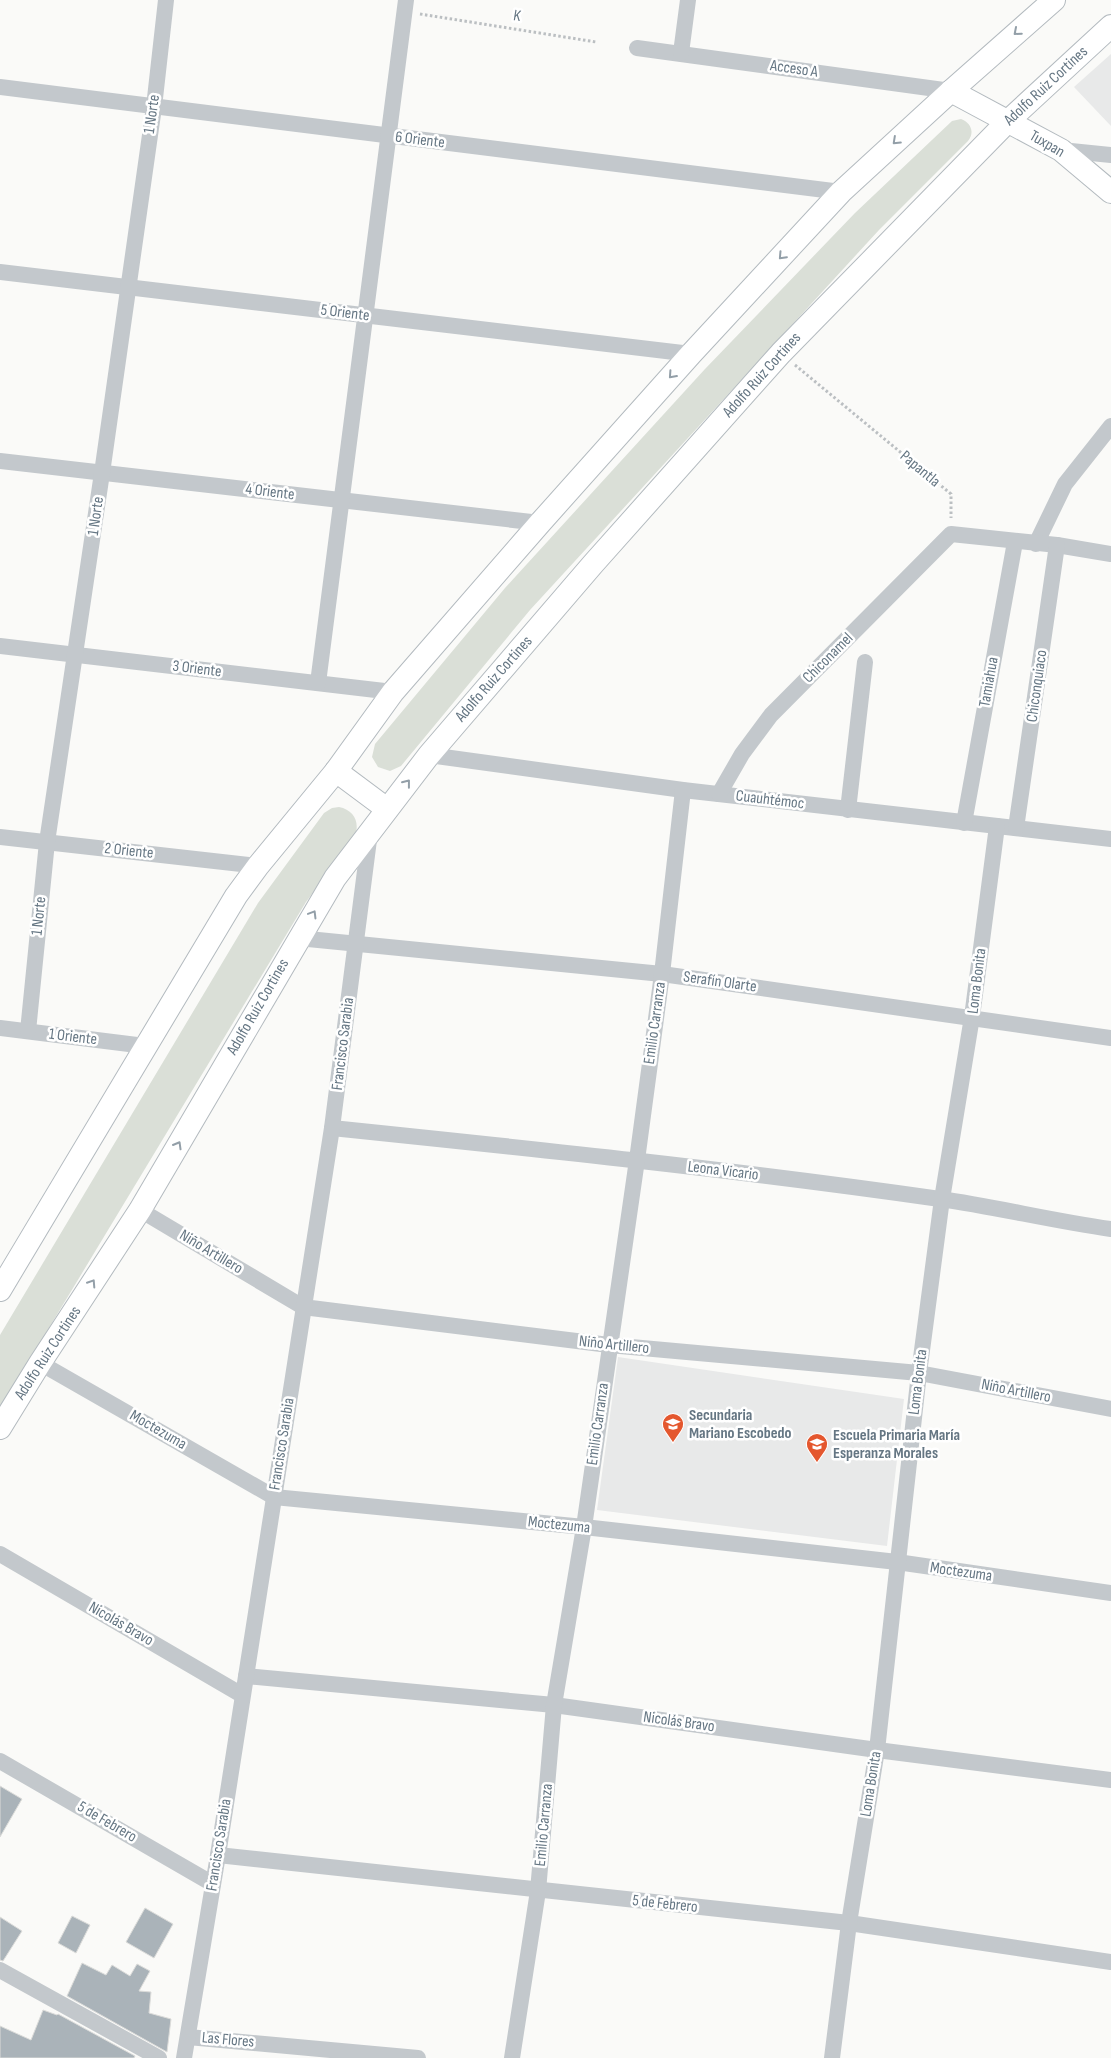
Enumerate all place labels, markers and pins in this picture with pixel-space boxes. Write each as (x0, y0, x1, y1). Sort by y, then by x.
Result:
place label: Secundaria Mariano Escobedo (689, 1406, 792, 1443)
school or university icon: Secundaria Mariano Escobedo (661, 1412, 685, 1443)
place label: Escuela Primaria María Esperanza Morales (833, 1426, 960, 1463)
school or university icon: Escuela Primaria María Esperanza Morales (805, 1432, 829, 1463)

